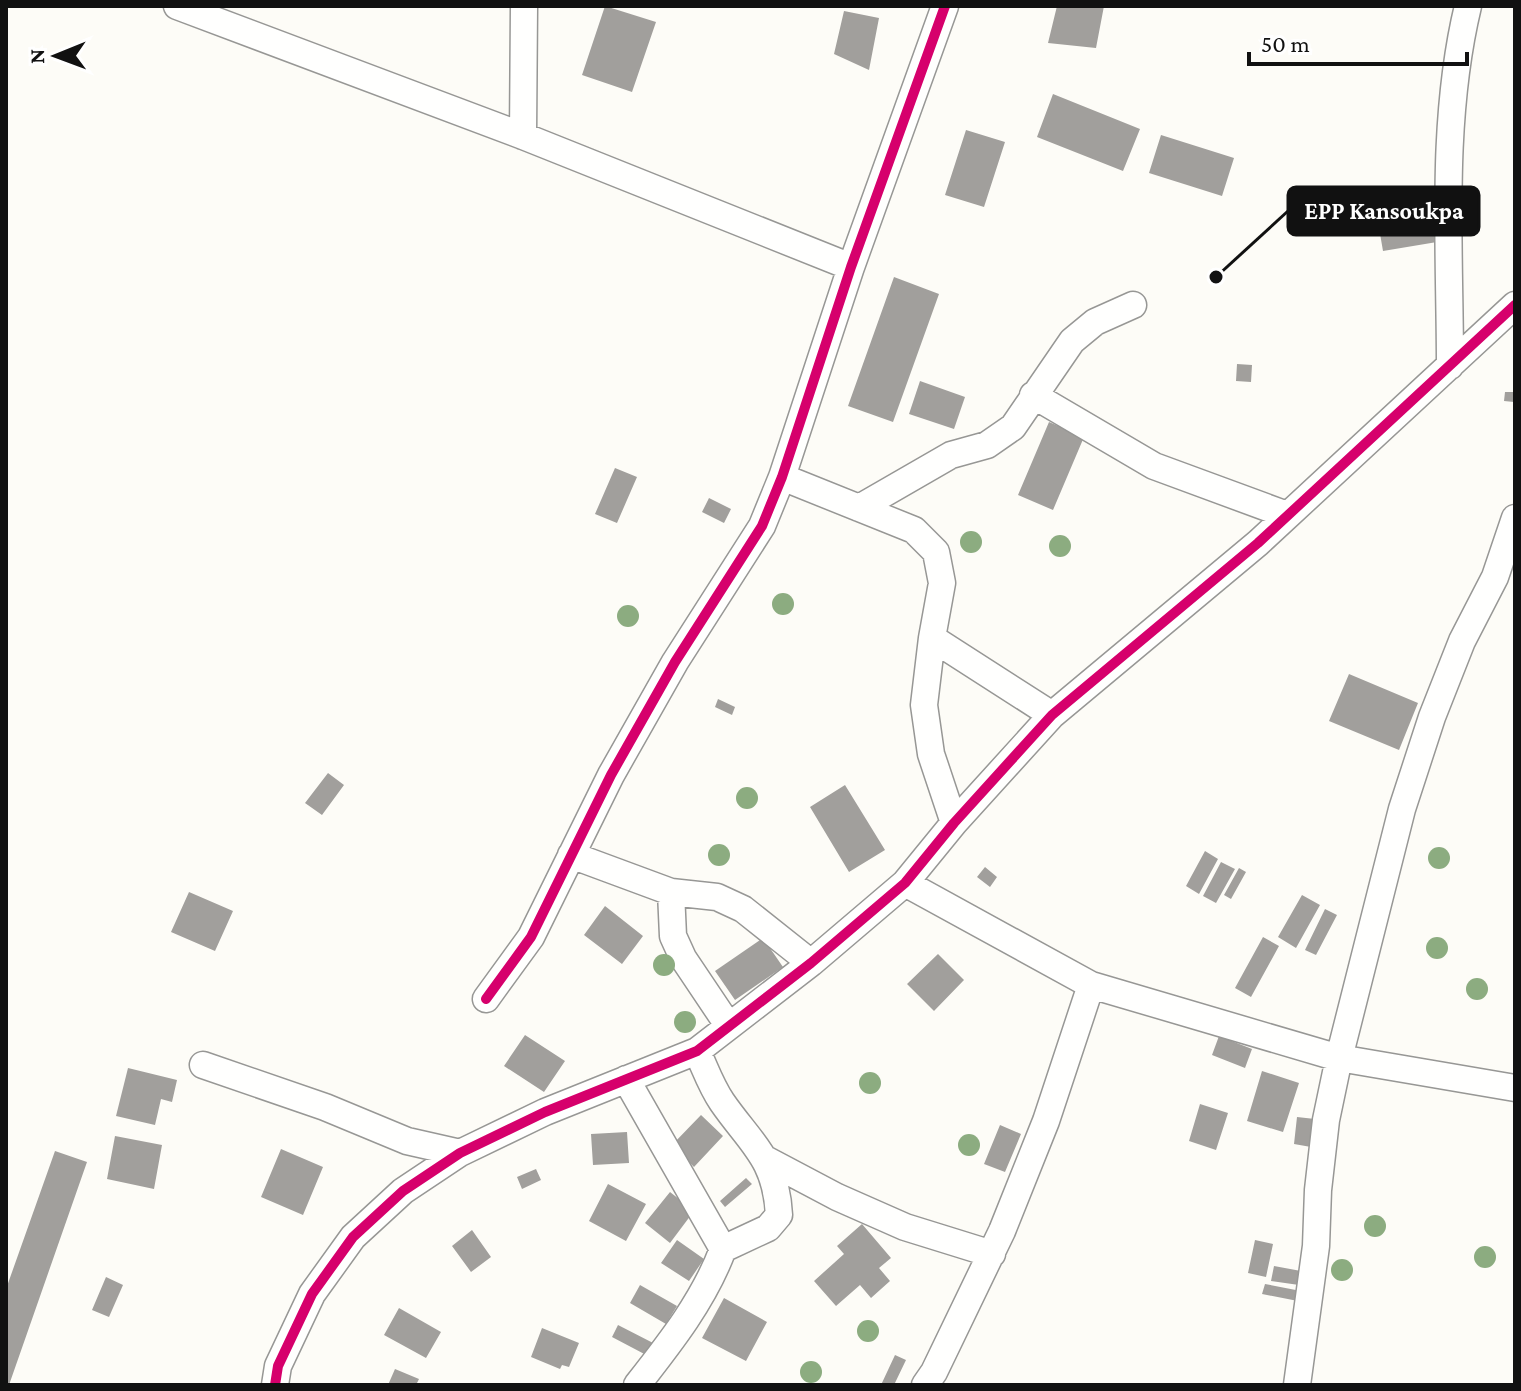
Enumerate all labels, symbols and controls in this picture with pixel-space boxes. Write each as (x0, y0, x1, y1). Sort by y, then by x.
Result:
north arrow (16, 16, 96, 96)
scale bar (1249, 16, 1467, 66)
text: 50 m (1261, 30, 1310, 57)
text: N (24, 49, 49, 64)
callout: EPP Kansoukpa (1288, 187, 1479, 235)
text: EPP Kansoukpa (1304, 197, 1464, 224)

